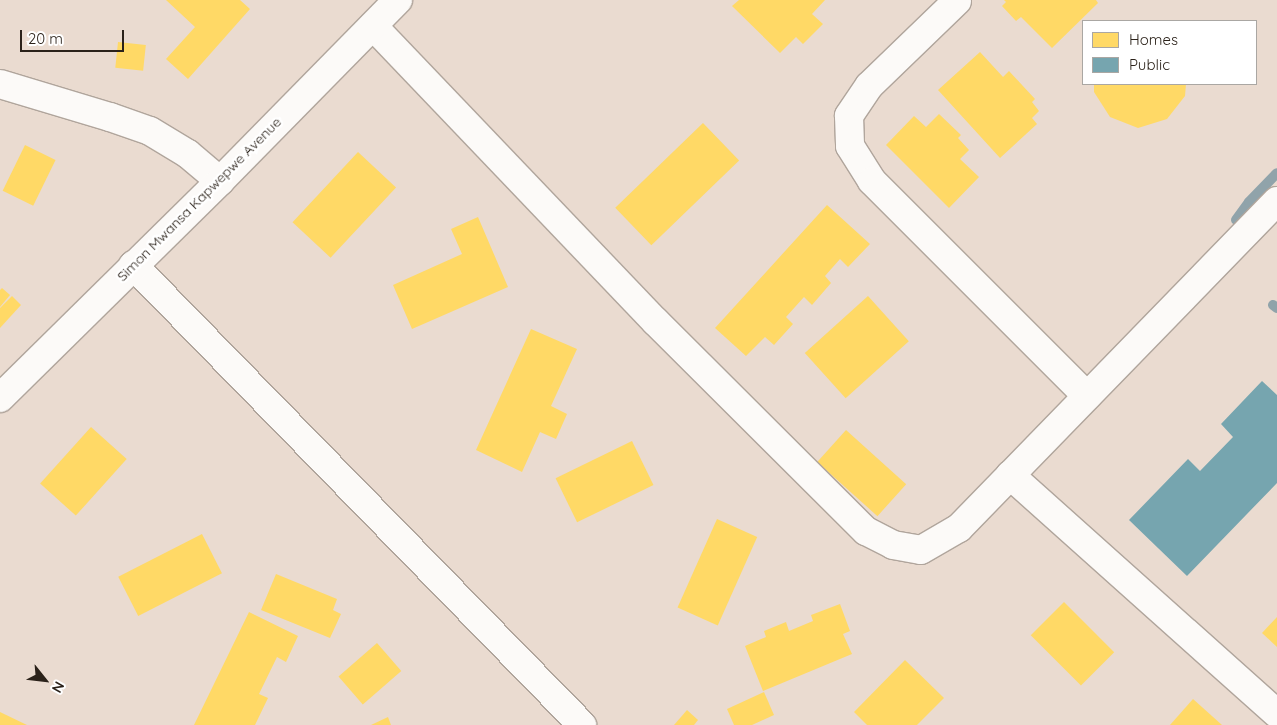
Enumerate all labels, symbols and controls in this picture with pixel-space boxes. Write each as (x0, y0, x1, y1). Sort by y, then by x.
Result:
scale bar (22, 20, 126, 52)
legend (1082, 20, 1257, 85)
text: 20 m (28, 29, 63, 48)
text: Homes (1129, 30, 1178, 49)
text: Public (1129, 55, 1170, 74)
street label: Simon Mwansa Kapwepwe Avenue (113, 113, 285, 285)
north arrow (20, 655, 70, 705)
text: N (48, 678, 68, 696)

